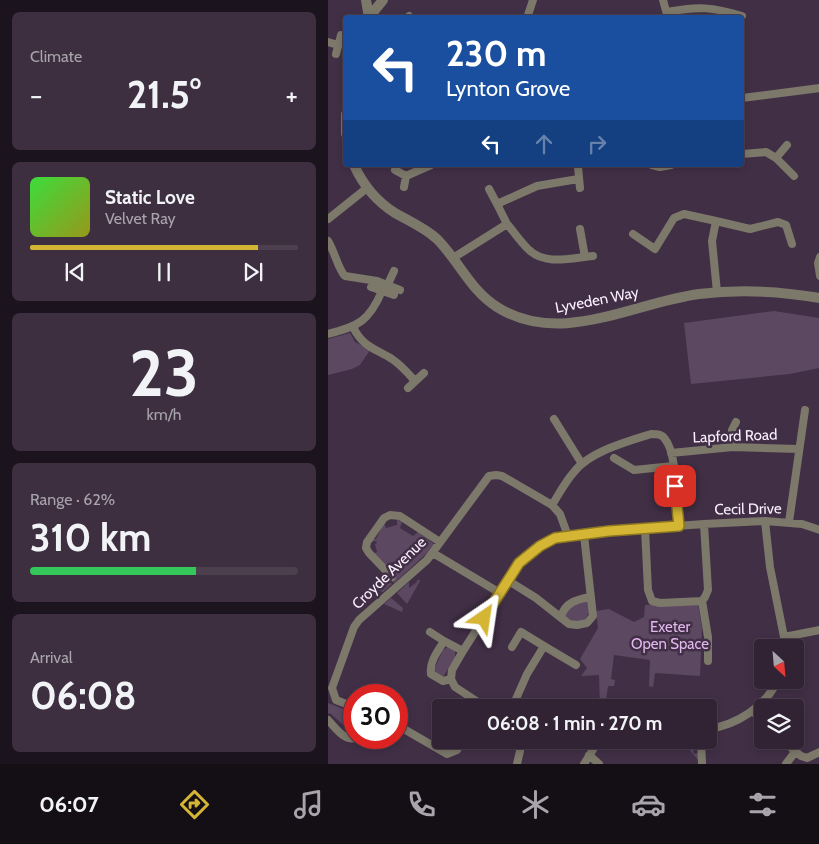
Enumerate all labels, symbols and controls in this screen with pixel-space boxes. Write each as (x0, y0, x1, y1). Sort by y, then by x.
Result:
text: 230 m (446, 32, 546, 75)
icon: left (363, 35, 428, 100)
text: Climate (30, 47, 82, 66)
text: 21.5° (127, 71, 201, 118)
text: Lynton Grove (446, 75, 570, 102)
text: − (30, 78, 42, 112)
text: + (286, 78, 298, 112)
icon: left (477, 130, 505, 158)
icon: ahead (530, 130, 558, 158)
icon: right (583, 130, 611, 158)
text: Static Love (105, 186, 195, 209)
text: Velvet Ray (105, 209, 176, 228)
icon: previous (61, 258, 89, 286)
icon: pause (150, 258, 178, 286)
icon: next (239, 258, 267, 286)
street label: Lyveden Way (554, 283, 641, 317)
text: 23 (129, 333, 199, 412)
text: km/h (146, 405, 182, 424)
street label: Lapford Road (692, 426, 778, 446)
pin (654, 465, 696, 507)
icon: arrive (661, 472, 689, 500)
text: Range · 62% (30, 490, 115, 509)
street label: Cecil Drive (714, 499, 782, 519)
text: 310 km (30, 514, 151, 561)
street label: Croyde Avenue (348, 533, 430, 613)
position arrow (457, 591, 509, 643)
park label: Exeter Open Space (631, 618, 709, 653)
north arrow (754, 639, 804, 689)
map controls (754, 639, 804, 749)
text: Arrival (30, 648, 73, 667)
text: 06:08 (30, 672, 136, 719)
speed limit sign: 30 (343, 684, 408, 749)
button: layers (754, 699, 804, 749)
text: 06:08 · 1 min · 270 m (487, 712, 662, 735)
icon: directions (177, 787, 212, 822)
icon: music (291, 787, 326, 822)
icon: phone (404, 787, 439, 822)
icon: climate (518, 787, 553, 822)
icon: car (631, 787, 666, 822)
icon: filters (745, 787, 780, 822)
text: 06:07 (39, 791, 99, 818)

